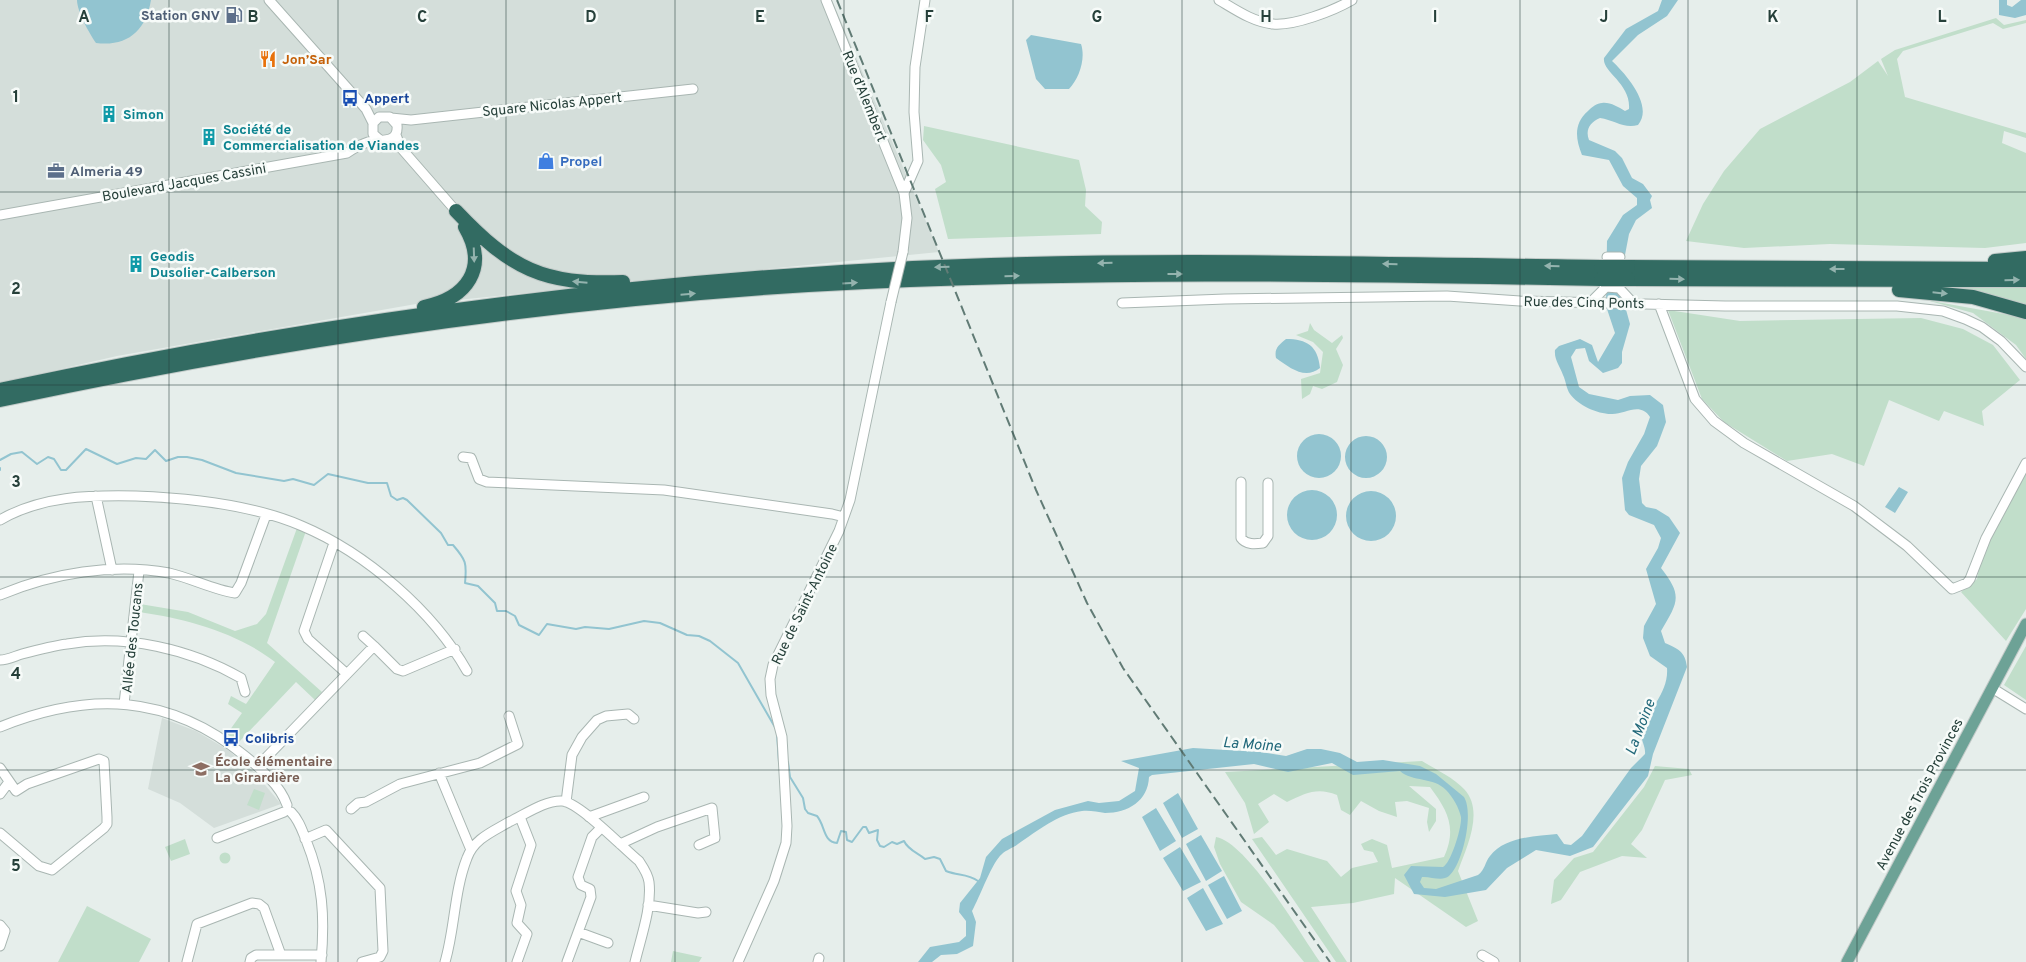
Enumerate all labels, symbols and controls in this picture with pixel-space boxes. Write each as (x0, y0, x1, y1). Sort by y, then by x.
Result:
fuel station icon: Station GNV (224, 5, 244, 25)
text: A (78, 8, 90, 28)
place label: Station GNV (141, 8, 220, 25)
text: B (247, 8, 259, 28)
text: C (417, 8, 427, 28)
text: D (585, 8, 597, 28)
text: E (755, 8, 765, 28)
text: F (924, 8, 934, 28)
text: G (1092, 8, 1102, 28)
text: H (1260, 8, 1272, 28)
text: I (1433, 8, 1437, 28)
text: J (1600, 8, 1608, 28)
text: K (1767, 8, 1779, 28)
text: L (1937, 8, 1947, 28)
restaurant icon: Jon’Sar (258, 49, 278, 69)
street label: Rue d’Alembert (838, 49, 890, 145)
place label: Jon’Sar (282, 52, 332, 69)
text: 1 (13, 88, 19, 108)
bus stop icon: Appert (340, 88, 360, 108)
street label: Square Nicolas Appert (482, 90, 623, 121)
place label: Appert (364, 91, 409, 108)
building icon: Simon (99, 104, 119, 124)
place label: Simon (123, 107, 164, 124)
place label: Société de Commercialisation de Viandes (223, 122, 419, 155)
building icon: Société de Commercialisation de Viandes (199, 127, 219, 147)
shop icon: Propel (536, 151, 556, 171)
place label: Propel (560, 154, 602, 171)
office icon: Almeria 49 (46, 161, 66, 181)
street label: Boulevard Jacques Cassini (101, 161, 268, 206)
place label: Almeria 49 (70, 164, 143, 181)
one-way arrow (471, 248, 479, 264)
place label: Geodis Dusolier-Calberson (150, 249, 276, 282)
building icon: Geodis Dusolier-Calberson (126, 254, 146, 274)
one-way arrow (1097, 259, 1113, 267)
one-way arrow (1382, 260, 1398, 268)
one-way arrow (1544, 262, 1560, 270)
one-way arrow (934, 263, 950, 271)
one-way arrow (1829, 265, 1845, 273)
one-way arrow (1167, 270, 1183, 278)
one-way arrow (1004, 272, 1020, 280)
one-way arrow (1669, 276, 1685, 284)
one-way arrow (2004, 276, 2020, 284)
one-way arrow (572, 278, 588, 286)
one-way arrow (842, 279, 858, 287)
text: 2 (11, 280, 21, 300)
one-way arrow (1932, 289, 1948, 297)
one-way arrow (680, 290, 696, 298)
street label: Rue des Cinq Ponts (1523, 294, 1644, 313)
text: 3 (11, 473, 21, 493)
street label: Rue de Saint-Antoine (769, 541, 842, 668)
street label: Allée des Toucans (119, 582, 148, 694)
text: 4 (11, 665, 21, 685)
water label: La Moine (1622, 697, 1661, 758)
street label: Avenue des Trois Provinces (1873, 716, 1968, 874)
bus stop icon: Colibris (221, 728, 241, 748)
place label: Colibris (245, 731, 295, 748)
water label: La Moine (1222, 734, 1282, 757)
place label: École élémentaire La Girardière (215, 753, 333, 787)
school or university icon: École élémentaire La Girardière (191, 759, 211, 779)
text: 5 (11, 857, 21, 877)

